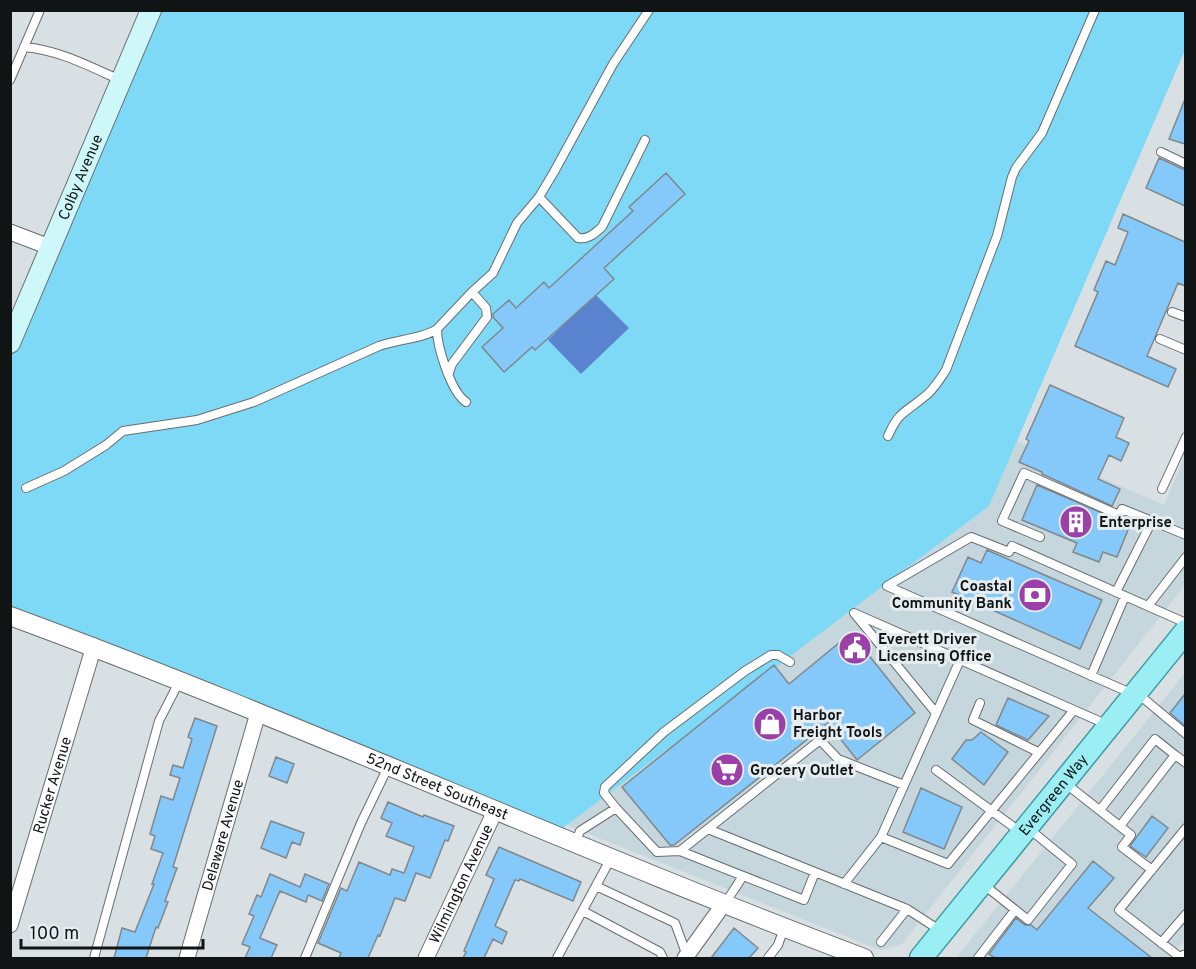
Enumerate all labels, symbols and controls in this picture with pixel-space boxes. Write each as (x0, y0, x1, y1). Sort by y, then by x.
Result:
street label: Colby Avenue (55, 132, 108, 224)
building icon: Enterprise (1058, 504, 1094, 540)
place label: Enterprise (1099, 514, 1172, 533)
bank icon: Coastal Community Bank (1017, 577, 1053, 613)
place label: Coastal Community Bank (892, 578, 1012, 614)
public building icon: Everett Driver Licensing Office (837, 630, 873, 666)
place label: Everett Driver Licensing Office (878, 631, 992, 667)
shop icon: Harbor Freight Tools (752, 706, 788, 742)
place label: Harbor Freight Tools (793, 707, 882, 743)
street label: Rucker Avenue (30, 735, 77, 836)
street label: 52nd Street Southeast (363, 750, 511, 826)
street label: Evergreen Way (1016, 751, 1093, 841)
supermarket icon: Grocery Outlet (709, 752, 745, 788)
place label: Grocery Outlet (750, 762, 854, 781)
street label: Delaware Avenue (199, 778, 249, 893)
street label: Wilmington Avenue (426, 822, 498, 947)
scale bar (21, 912, 202, 950)
text: 100 m (30, 923, 79, 946)

